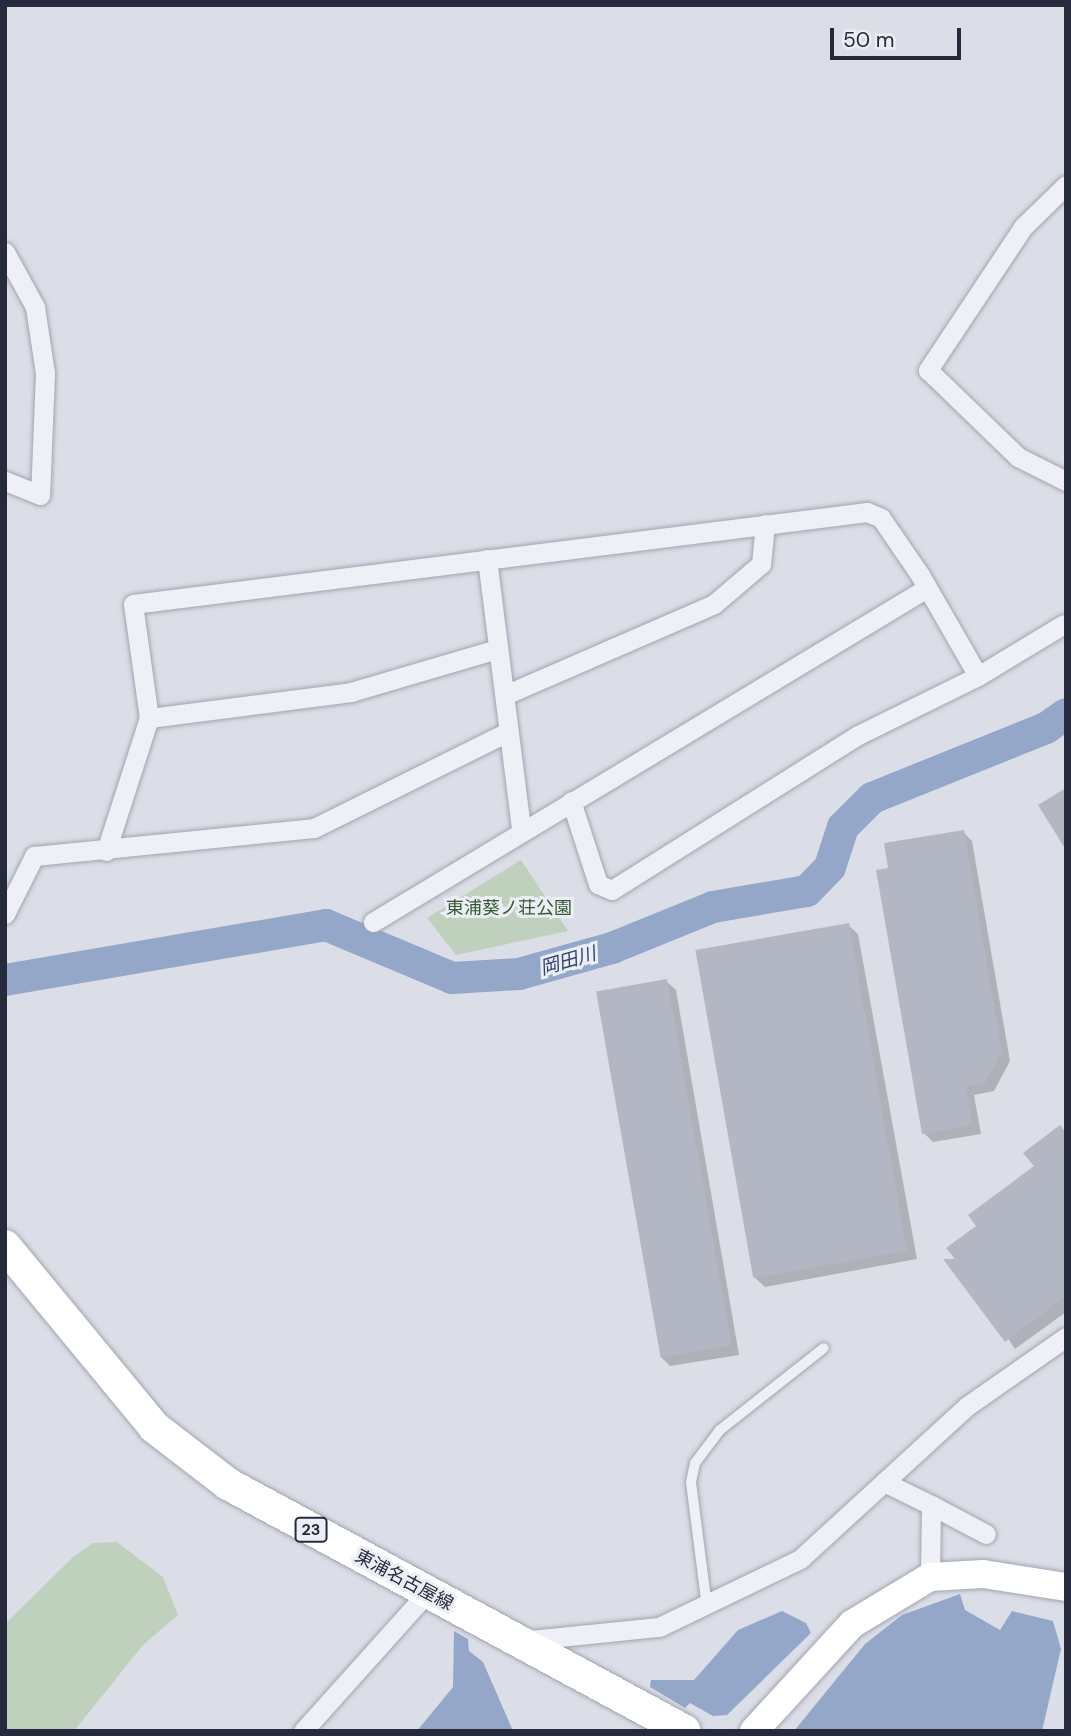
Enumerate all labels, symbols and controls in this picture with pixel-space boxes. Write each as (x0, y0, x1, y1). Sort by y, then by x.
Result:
scale bar (833, 14, 964, 58)
text: 50 m (843, 26, 894, 54)
park label: 東浦葵ノ荘公園 (446, 897, 572, 919)
water label: 岡田川 (537, 942, 599, 980)
road number: 23 (294, 1518, 328, 1542)
street label: 東浦名古屋線 (351, 1545, 457, 1615)

